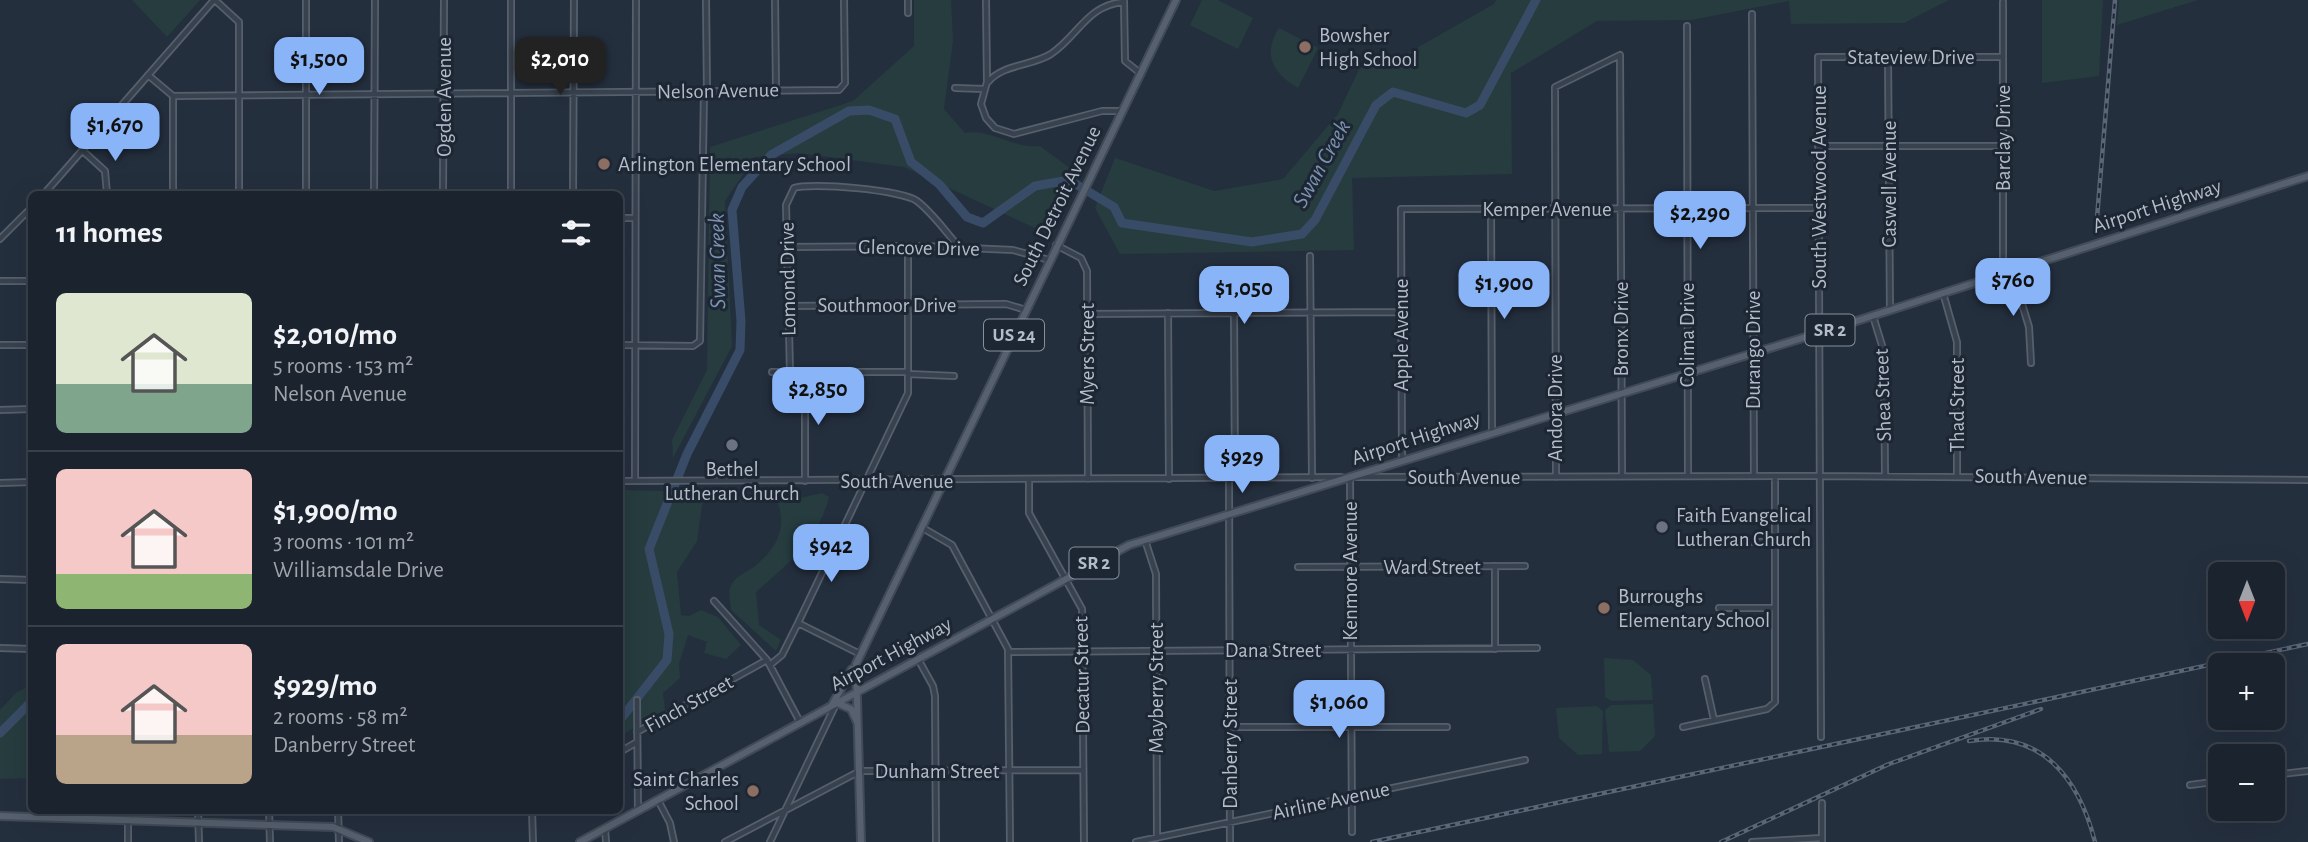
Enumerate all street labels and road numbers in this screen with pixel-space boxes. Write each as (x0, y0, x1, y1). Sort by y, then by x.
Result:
street label: Ogden Avenue (434, 37, 455, 157)
street label: Stateview Drive (1847, 47, 1975, 68)
street label: Nelson Avenue (657, 79, 779, 103)
street label: South Westwood Avenue (1809, 85, 1830, 289)
street label: Barclay Drive (1993, 85, 2014, 191)
street label: Caswell Avenue (1879, 121, 1900, 248)
street label: South Detroit Avenue (1009, 123, 1105, 289)
street label: Airport Highway (2090, 175, 2224, 237)
street label: Kemper Avenue (1482, 199, 1612, 220)
street label: Lomond Drive (777, 222, 799, 336)
street label: Glencove Drive (858, 236, 980, 260)
street label: Apple Avenue (1391, 279, 1412, 391)
street label: Bronx Drive (1611, 281, 1632, 377)
street label: Colima Drive (1677, 283, 1698, 387)
street label: Durango Drive (1743, 291, 1764, 409)
street label: Southmoor Drive (817, 295, 957, 316)
street label: Myers Street (1077, 303, 1098, 405)
road number: SR 2 (1806, 314, 1854, 346)
road number: US 24 (984, 320, 1044, 350)
street label: Shea Street (1871, 348, 1895, 442)
street label: Andora Drive (1545, 354, 1566, 462)
street label: Thad Street (1947, 357, 1968, 452)
street label: Airport Highway (1349, 407, 1483, 469)
street label: South Avenue (1974, 466, 2088, 488)
street label: South Avenue (1408, 467, 1520, 488)
street label: South Avenue (841, 471, 953, 492)
street label: Kenmore Avenue (1340, 501, 1361, 641)
road number: SR 2 (1070, 548, 1118, 578)
street label: Ward Street (1383, 557, 1481, 578)
street label: Airport Highway (827, 613, 955, 695)
street label: Decatur Street (1070, 616, 1094, 734)
street label: Mayberry Street (1146, 622, 1167, 753)
street label: Dana Street (1225, 640, 1322, 661)
street label: Finch Street (642, 671, 737, 737)
street label: Danberry Street (1220, 679, 1241, 809)
street label: Dunham Street (874, 761, 1000, 782)
street label: Airline Avenue (1270, 778, 1392, 824)

